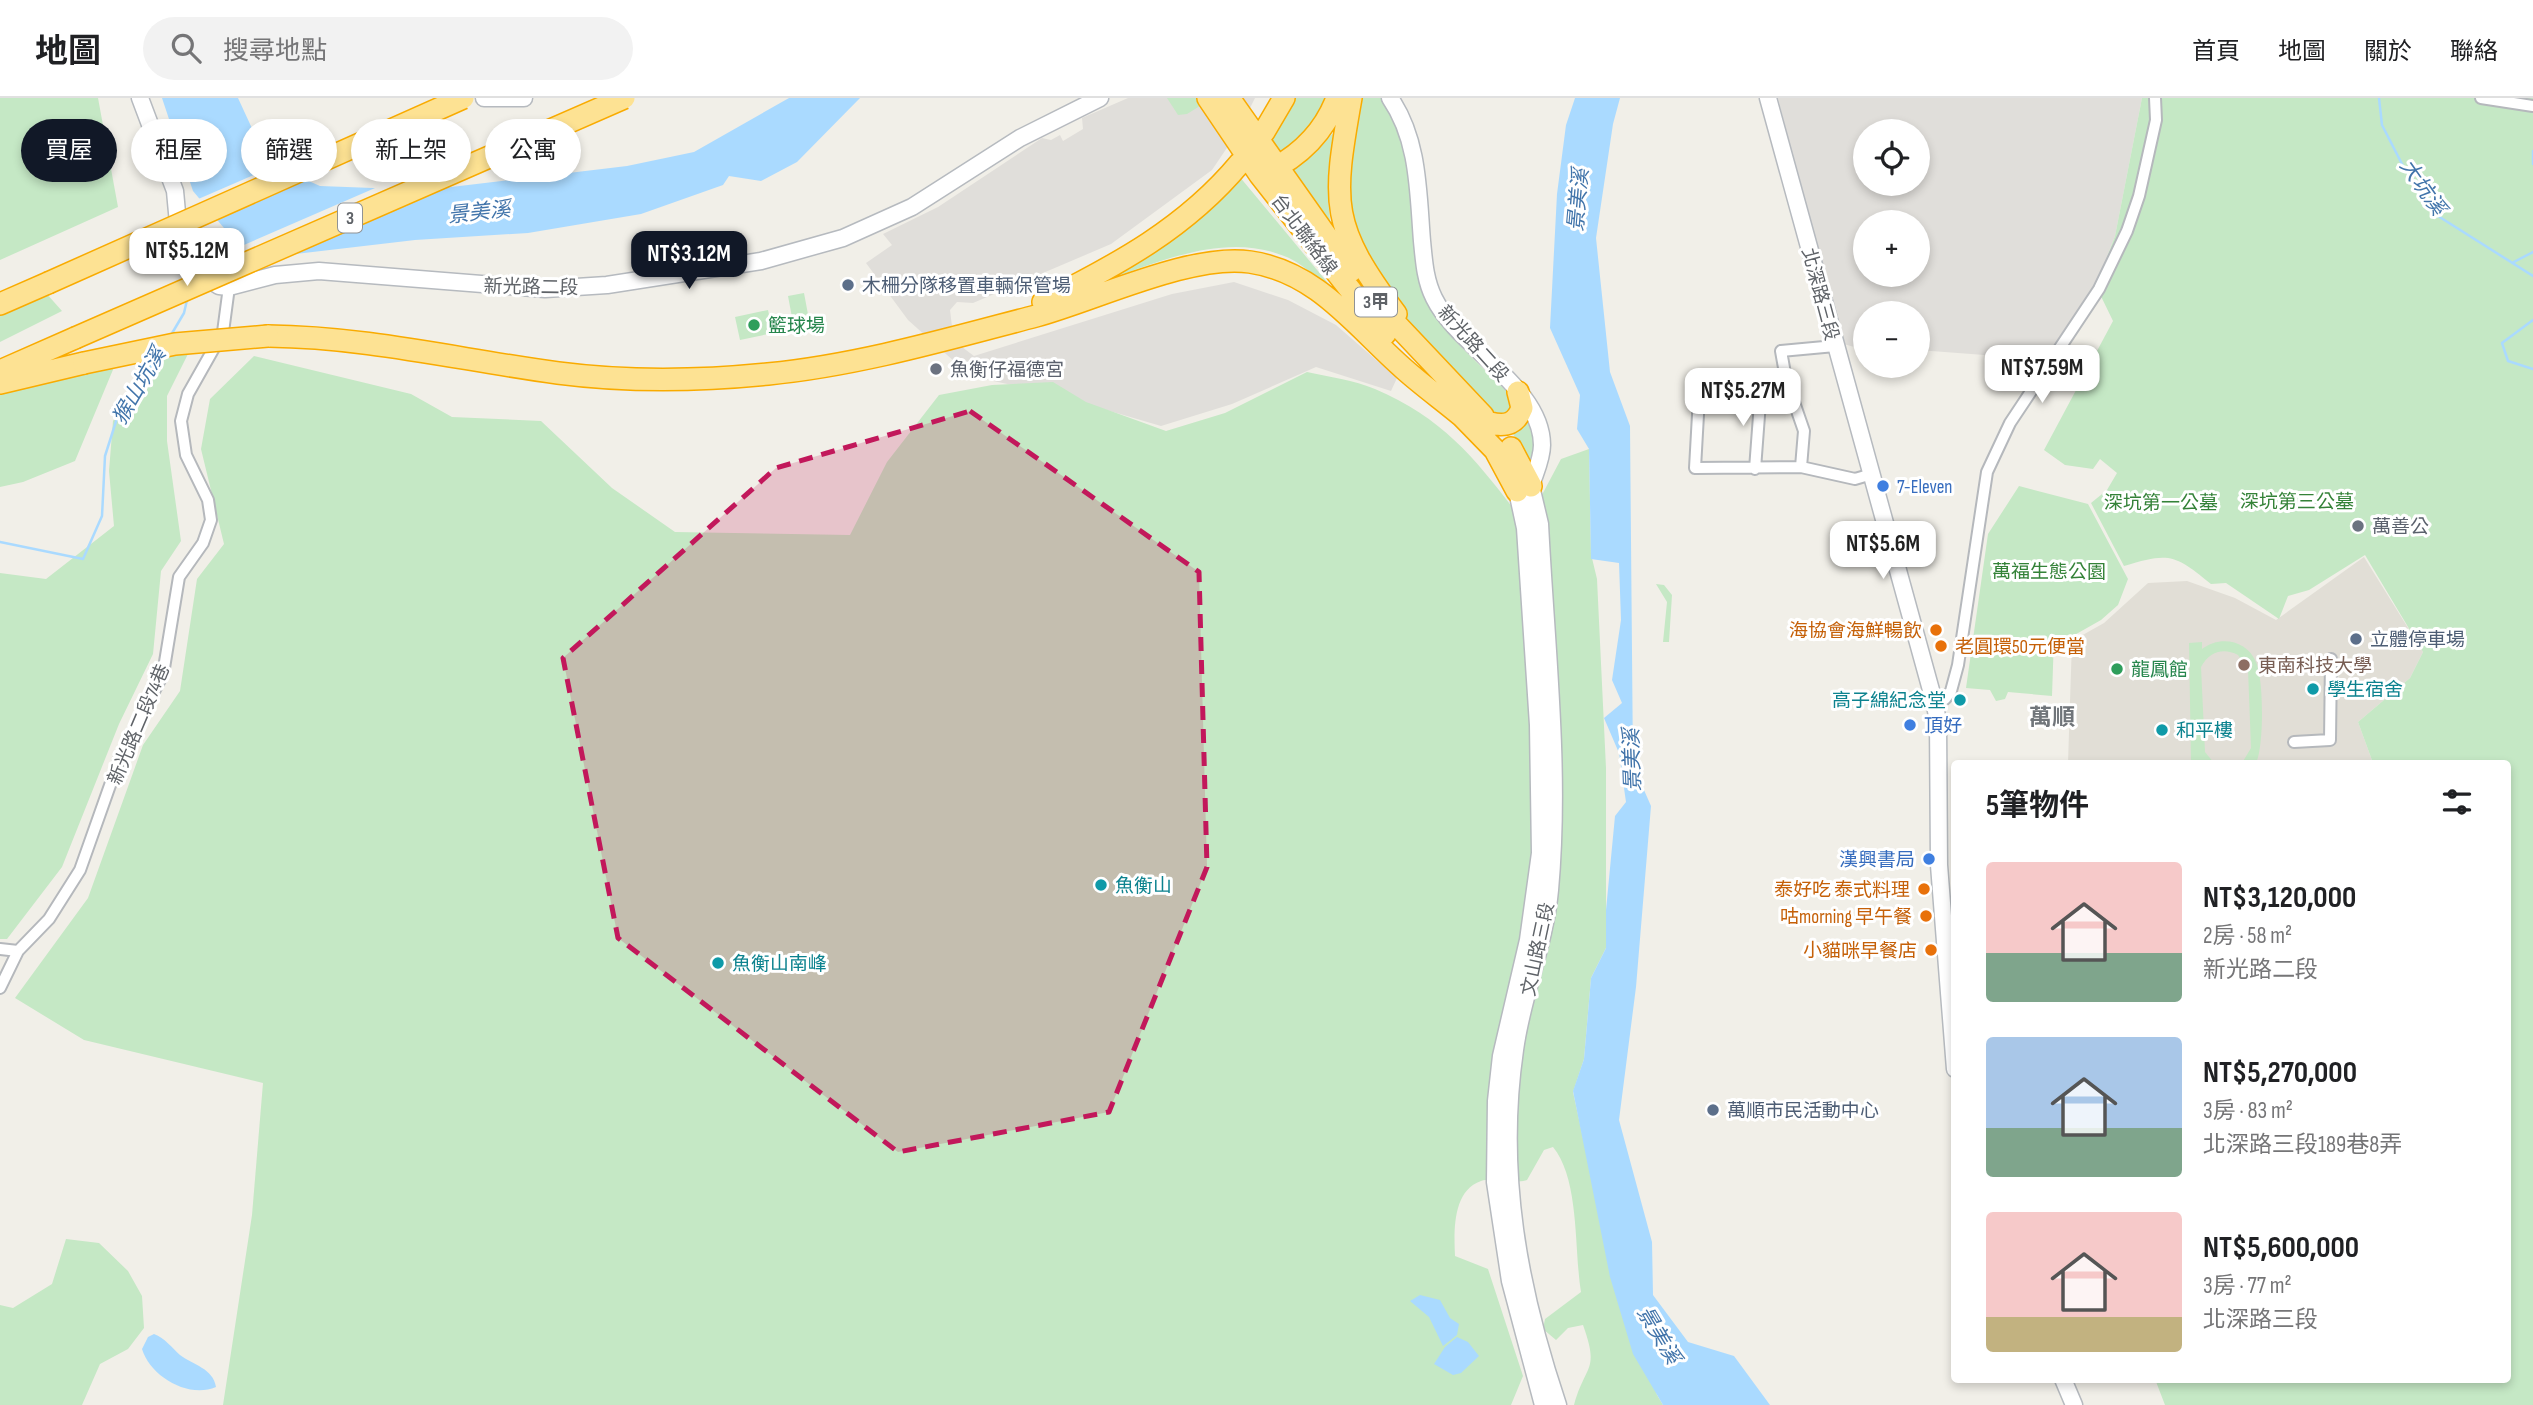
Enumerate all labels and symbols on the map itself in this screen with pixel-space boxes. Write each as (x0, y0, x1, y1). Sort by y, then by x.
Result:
water label: 大坑溪 (2394, 154, 2453, 223)
water label: 景美溪 (1563, 165, 1594, 233)
street label: 台北聯絡線 (1266, 190, 1342, 280)
water label: 景美溪 (446, 196, 515, 228)
road number: 3 (338, 204, 362, 232)
pin: NT$5.12M (115, 228, 259, 288)
pin: NT$3.12M (617, 232, 761, 291)
street label: 北深路三段 (1796, 246, 1843, 343)
street label: 新光路二段 (483, 275, 579, 300)
place label: 木柵分隊移置車輛保管場 (862, 275, 1071, 298)
marker: 木柵分隊移置車輛保管場 (840, 277, 856, 293)
road number: 3甲 (1355, 288, 1397, 316)
street label: 新光路二段 (1433, 301, 1513, 387)
place label: 籃球場 (768, 315, 825, 338)
marker: 籃球場 (746, 317, 762, 333)
water label: 猴山坑溪 (108, 341, 173, 429)
pin: NT$7.59M (1970, 345, 2114, 405)
place label: 魚衡仔福德宮 (950, 359, 1064, 382)
marker: 魚衡仔福德宮 (928, 361, 944, 377)
pin: NT$5.27M (1671, 368, 1815, 428)
place label: 7-Eleven (1897, 476, 1952, 499)
marker: 7-Eleven (1875, 478, 1891, 494)
park label: 深坑第三公墓 (2240, 491, 2354, 514)
park label: 深坑第一公墓 (2104, 492, 2218, 515)
place label: 萬善公 (2372, 516, 2429, 539)
marker: 萬善公 (2350, 518, 2366, 534)
pin: NT$5.6M (1818, 522, 1948, 581)
park label: 萬福生態公園 (1992, 561, 2106, 584)
place label: 海協會海鮮暢飲 (1789, 620, 1922, 643)
marker: 海協會海鮮暢飲 (1928, 622, 1944, 638)
place label: 立體停車場 (2370, 629, 2465, 652)
marker: 立體停車場 (2348, 631, 2364, 647)
place label: 老圓環50元便當 (1955, 636, 2085, 659)
marker: 老圓環50元便當 (1933, 638, 1949, 654)
place label: 東南科技大學 (2258, 655, 2372, 678)
marker: 東南科技大學 (2236, 657, 2252, 673)
place label: 龍鳳館 (2131, 659, 2188, 682)
street label: 新光路二段74巷 (104, 661, 175, 788)
marker: 龍鳳館 (2109, 661, 2125, 677)
place label: 學生宿舍 (2327, 679, 2403, 702)
marker: 學生宿舍 (2305, 681, 2321, 697)
place label: 高子綿紀念堂 (1832, 690, 1946, 713)
marker: 高子綿紀念堂 (1952, 692, 1968, 708)
district label: 萬順 (2029, 704, 2075, 732)
place label: 頂好 (1924, 715, 1962, 738)
marker: 頂好 (1902, 717, 1918, 733)
place label: 和平樓 (2176, 720, 2233, 743)
marker: 和平樓 (2154, 722, 2170, 738)
water label: 景美溪 (1619, 725, 1646, 792)
place label: 漢興書局 (1839, 849, 1915, 872)
marker: 漢興書局 (1921, 851, 1937, 867)
place label: 魚衡山 (1115, 875, 1172, 898)
marker: 魚衡山 (1093, 877, 1109, 893)
place label: 泰好吃 泰式料理 (1774, 879, 1910, 902)
marker: 泰好吃 泰式料理 (1916, 881, 1932, 897)
street label: 文山路三段 (1517, 900, 1560, 998)
place label: 咕morning 早午餐 (1780, 906, 1912, 929)
marker: 咕morning 早午餐 (1918, 908, 1934, 924)
place label: 小貓咪早餐店 (1803, 940, 1917, 963)
marker: 小貓咪早餐店 (1923, 942, 1939, 958)
place label: 魚衡山南峰 (732, 953, 827, 976)
marker: 魚衡山南峰 (710, 955, 726, 971)
place label: 萬順市民活動中心 (1727, 1100, 1879, 1123)
marker: 萬順市民活動中心 (1705, 1102, 1721, 1118)
water label: 景美溪 (1632, 1302, 1687, 1371)

